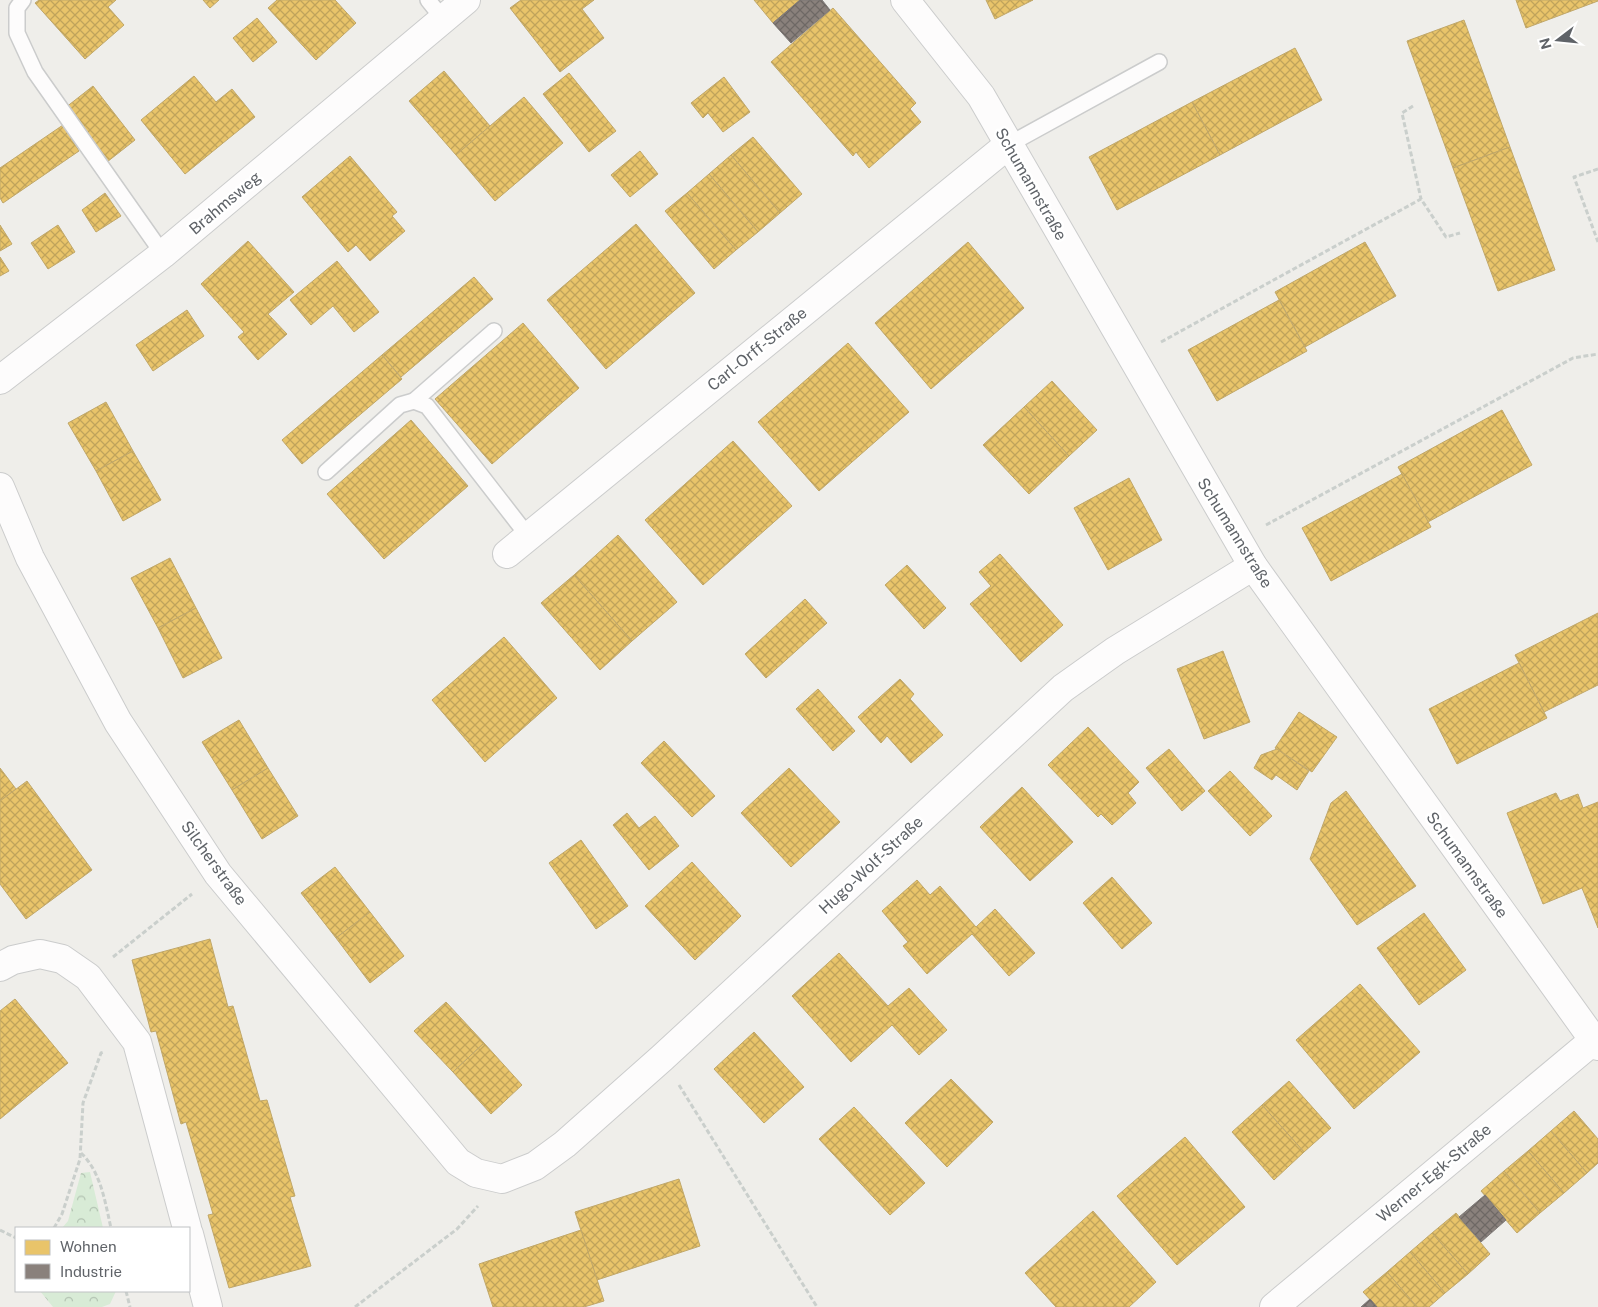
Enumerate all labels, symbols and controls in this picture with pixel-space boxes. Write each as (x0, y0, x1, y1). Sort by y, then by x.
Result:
north arrow (1533, 15, 1583, 65)
text: N (1536, 36, 1555, 51)
street label: Schumannstraße (991, 125, 1071, 243)
street label: Brahmsweg (185, 167, 265, 239)
street label: Carl-Orff-Straße (703, 303, 811, 395)
street label: Schumannstraße (1193, 474, 1277, 592)
street label: Schumannstraße (1422, 808, 1512, 922)
street label: Hugo-Wolf-Straße (815, 812, 927, 918)
street label: Silcherstraße (177, 817, 251, 909)
street label: Werner-Egk-Straße (1373, 1120, 1495, 1226)
legend (15, 1227, 190, 1292)
text: Wohnen (60, 1238, 117, 1255)
text: Industrie (60, 1263, 122, 1280)

